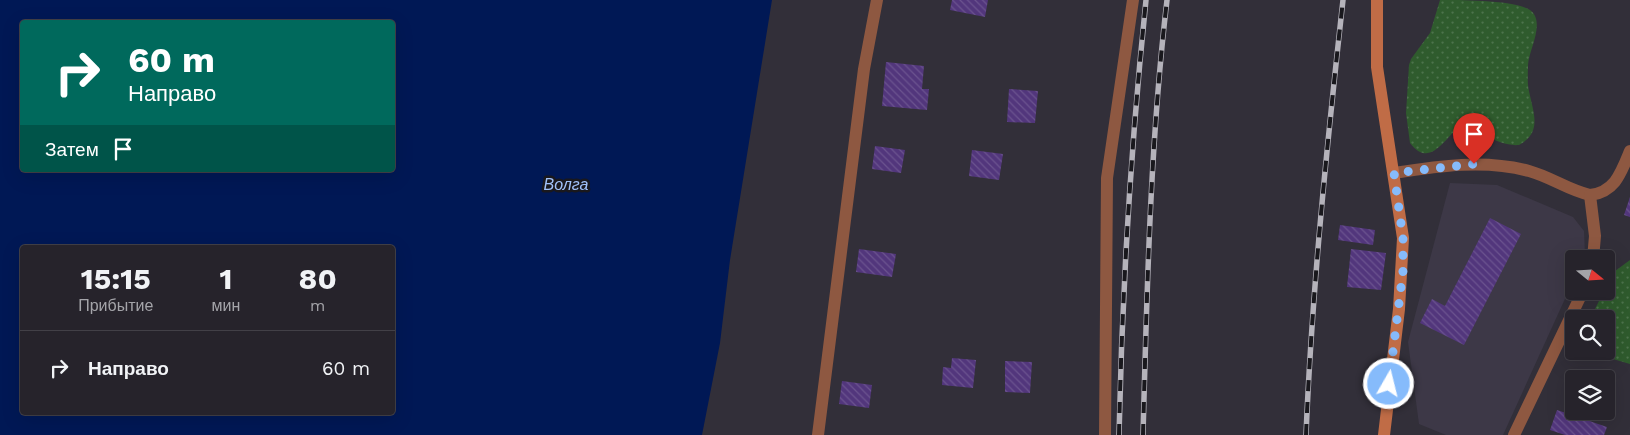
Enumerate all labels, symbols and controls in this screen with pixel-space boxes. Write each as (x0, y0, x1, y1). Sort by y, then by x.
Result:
text: 60 m (128, 39, 215, 81)
icon: right (45, 40, 110, 105)
text: Направо (128, 81, 216, 106)
pin (1453, 113, 1495, 164)
icon: arrive (1460, 120, 1488, 148)
icon: arrive (109, 135, 137, 163)
text: Затем (45, 138, 99, 161)
water label: Волга (544, 175, 589, 194)
north arrow (1565, 250, 1615, 300)
map controls (1565, 250, 1615, 420)
text: 15:15 (81, 261, 151, 296)
text: 1 (220, 261, 232, 296)
text: 80 (299, 261, 337, 296)
text: Прибытие (78, 296, 153, 315)
text: мин (212, 296, 240, 315)
text: m (310, 296, 325, 315)
button: search (1565, 310, 1615, 360)
icon: right (45, 354, 73, 382)
text: Направо (88, 357, 169, 380)
text: 60 m (322, 357, 370, 380)
position arrow (1362, 357, 1414, 409)
button: layers (1565, 370, 1615, 420)

